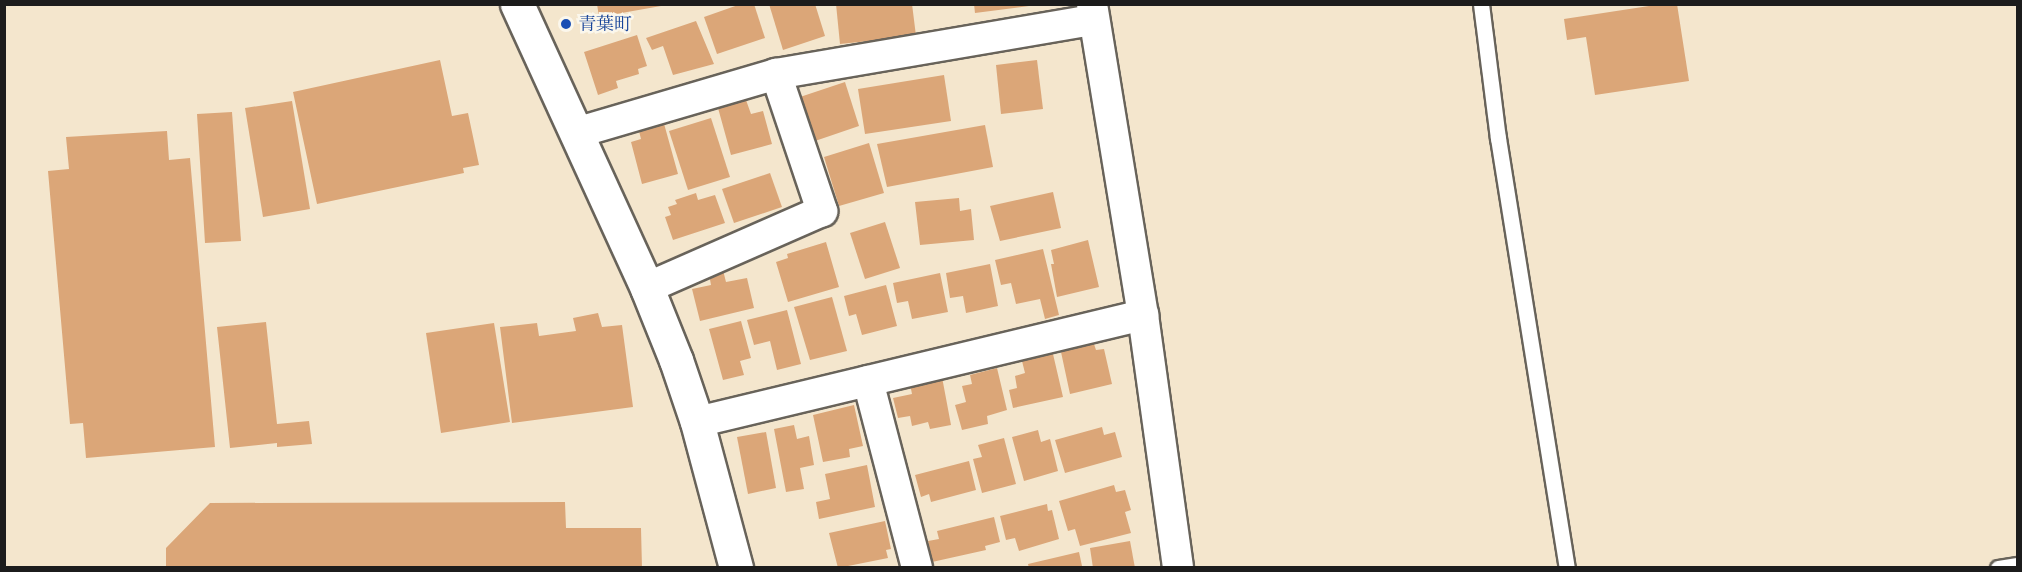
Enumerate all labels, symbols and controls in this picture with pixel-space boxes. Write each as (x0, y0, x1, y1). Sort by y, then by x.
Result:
place label: 青葉町 (578, 13, 632, 35)
marker: 青葉町 (559, 17, 573, 31)

